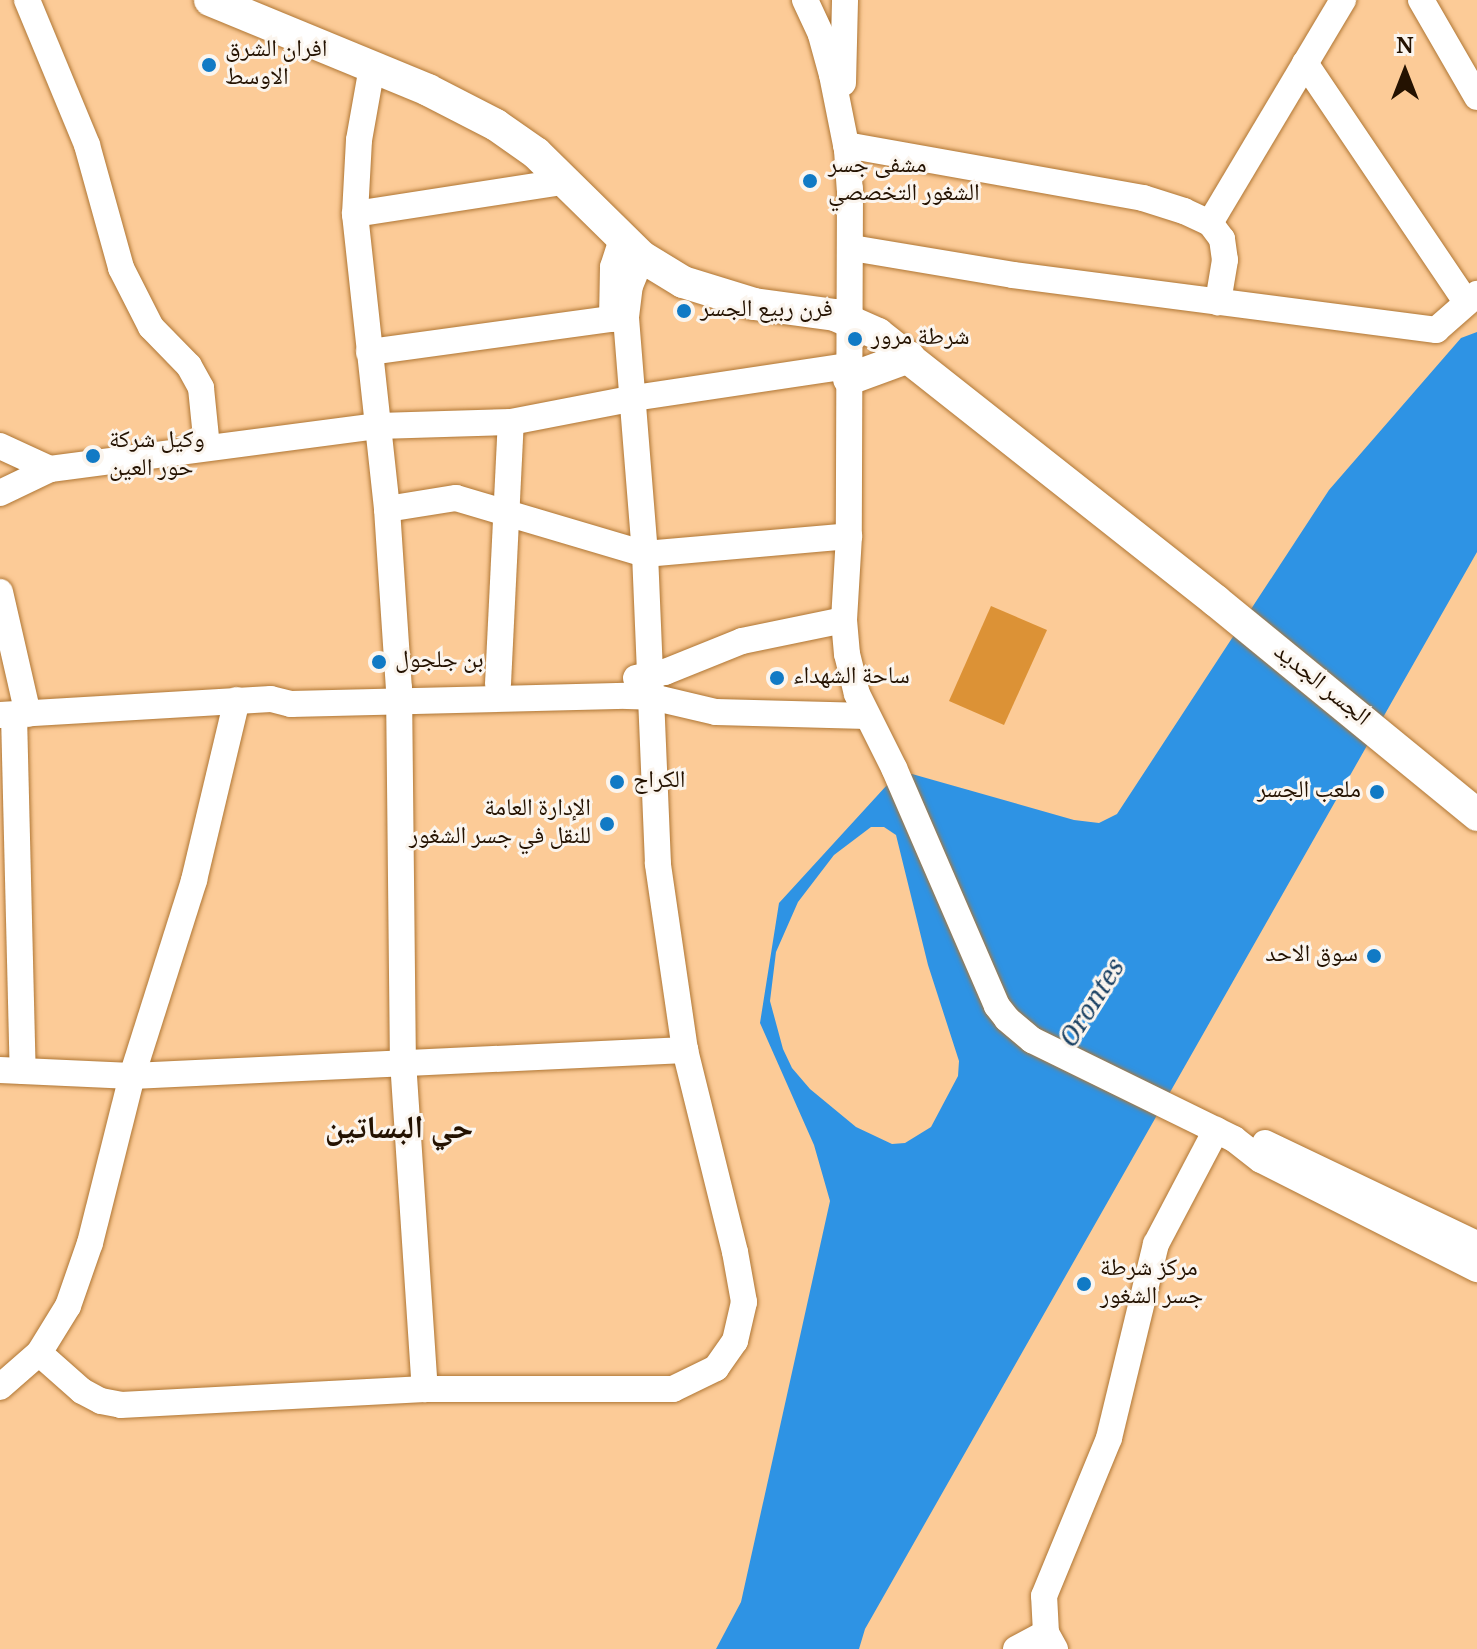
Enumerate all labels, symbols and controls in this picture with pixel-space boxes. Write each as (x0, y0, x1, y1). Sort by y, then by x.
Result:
text: N (1396, 29, 1414, 67)
north arrow (1365, 32, 1445, 112)
place label: افران الشرق الاوسط (225, 37, 328, 93)
marker: افران الشرق الاوسط (200, 56, 218, 74)
place label: مشفى جسر الشغور التخصصي (828, 153, 980, 209)
marker: مشفى جسر الشغور التخصصي (799, 170, 821, 192)
place label: فرن ربيع الجسر (700, 297, 833, 325)
marker: فرن ربيع الجسر (675, 302, 693, 320)
place label: شرطة مرور (871, 325, 970, 353)
marker: شرطة مرور (846, 330, 864, 348)
place label: وكيل شركة حور العين (109, 428, 205, 484)
marker: وكيل شركة حور العين (84, 447, 102, 465)
street label: الجسر الجديد (1267, 638, 1375, 734)
place label: بن جلجول (395, 648, 484, 676)
marker: بن جلجول (370, 653, 388, 671)
place label: ساحة الشهداء (793, 664, 910, 692)
marker: ساحة الشهداء (768, 669, 786, 687)
place label: الكراج (633, 768, 685, 796)
marker: الكراج (608, 773, 626, 791)
place label: ملعب الجسر (1257, 778, 1361, 806)
marker: ملعب الجسر (1368, 783, 1386, 801)
place label: الإدارة العامة للنقل في جسر الشغور (409, 796, 591, 852)
marker: الإدارة العامة للنقل في جسر الشغور (598, 815, 616, 833)
place label: سوق الاحد (1265, 942, 1358, 970)
marker: سوق الاحد (1365, 947, 1383, 965)
water label: Orontes (1055, 956, 1133, 1056)
district label: حي البساتين (325, 1112, 473, 1150)
place label: مركز شرطة جسر الشغور (1100, 1256, 1203, 1312)
marker: مركز شرطة جسر الشغور (1075, 1275, 1093, 1293)

